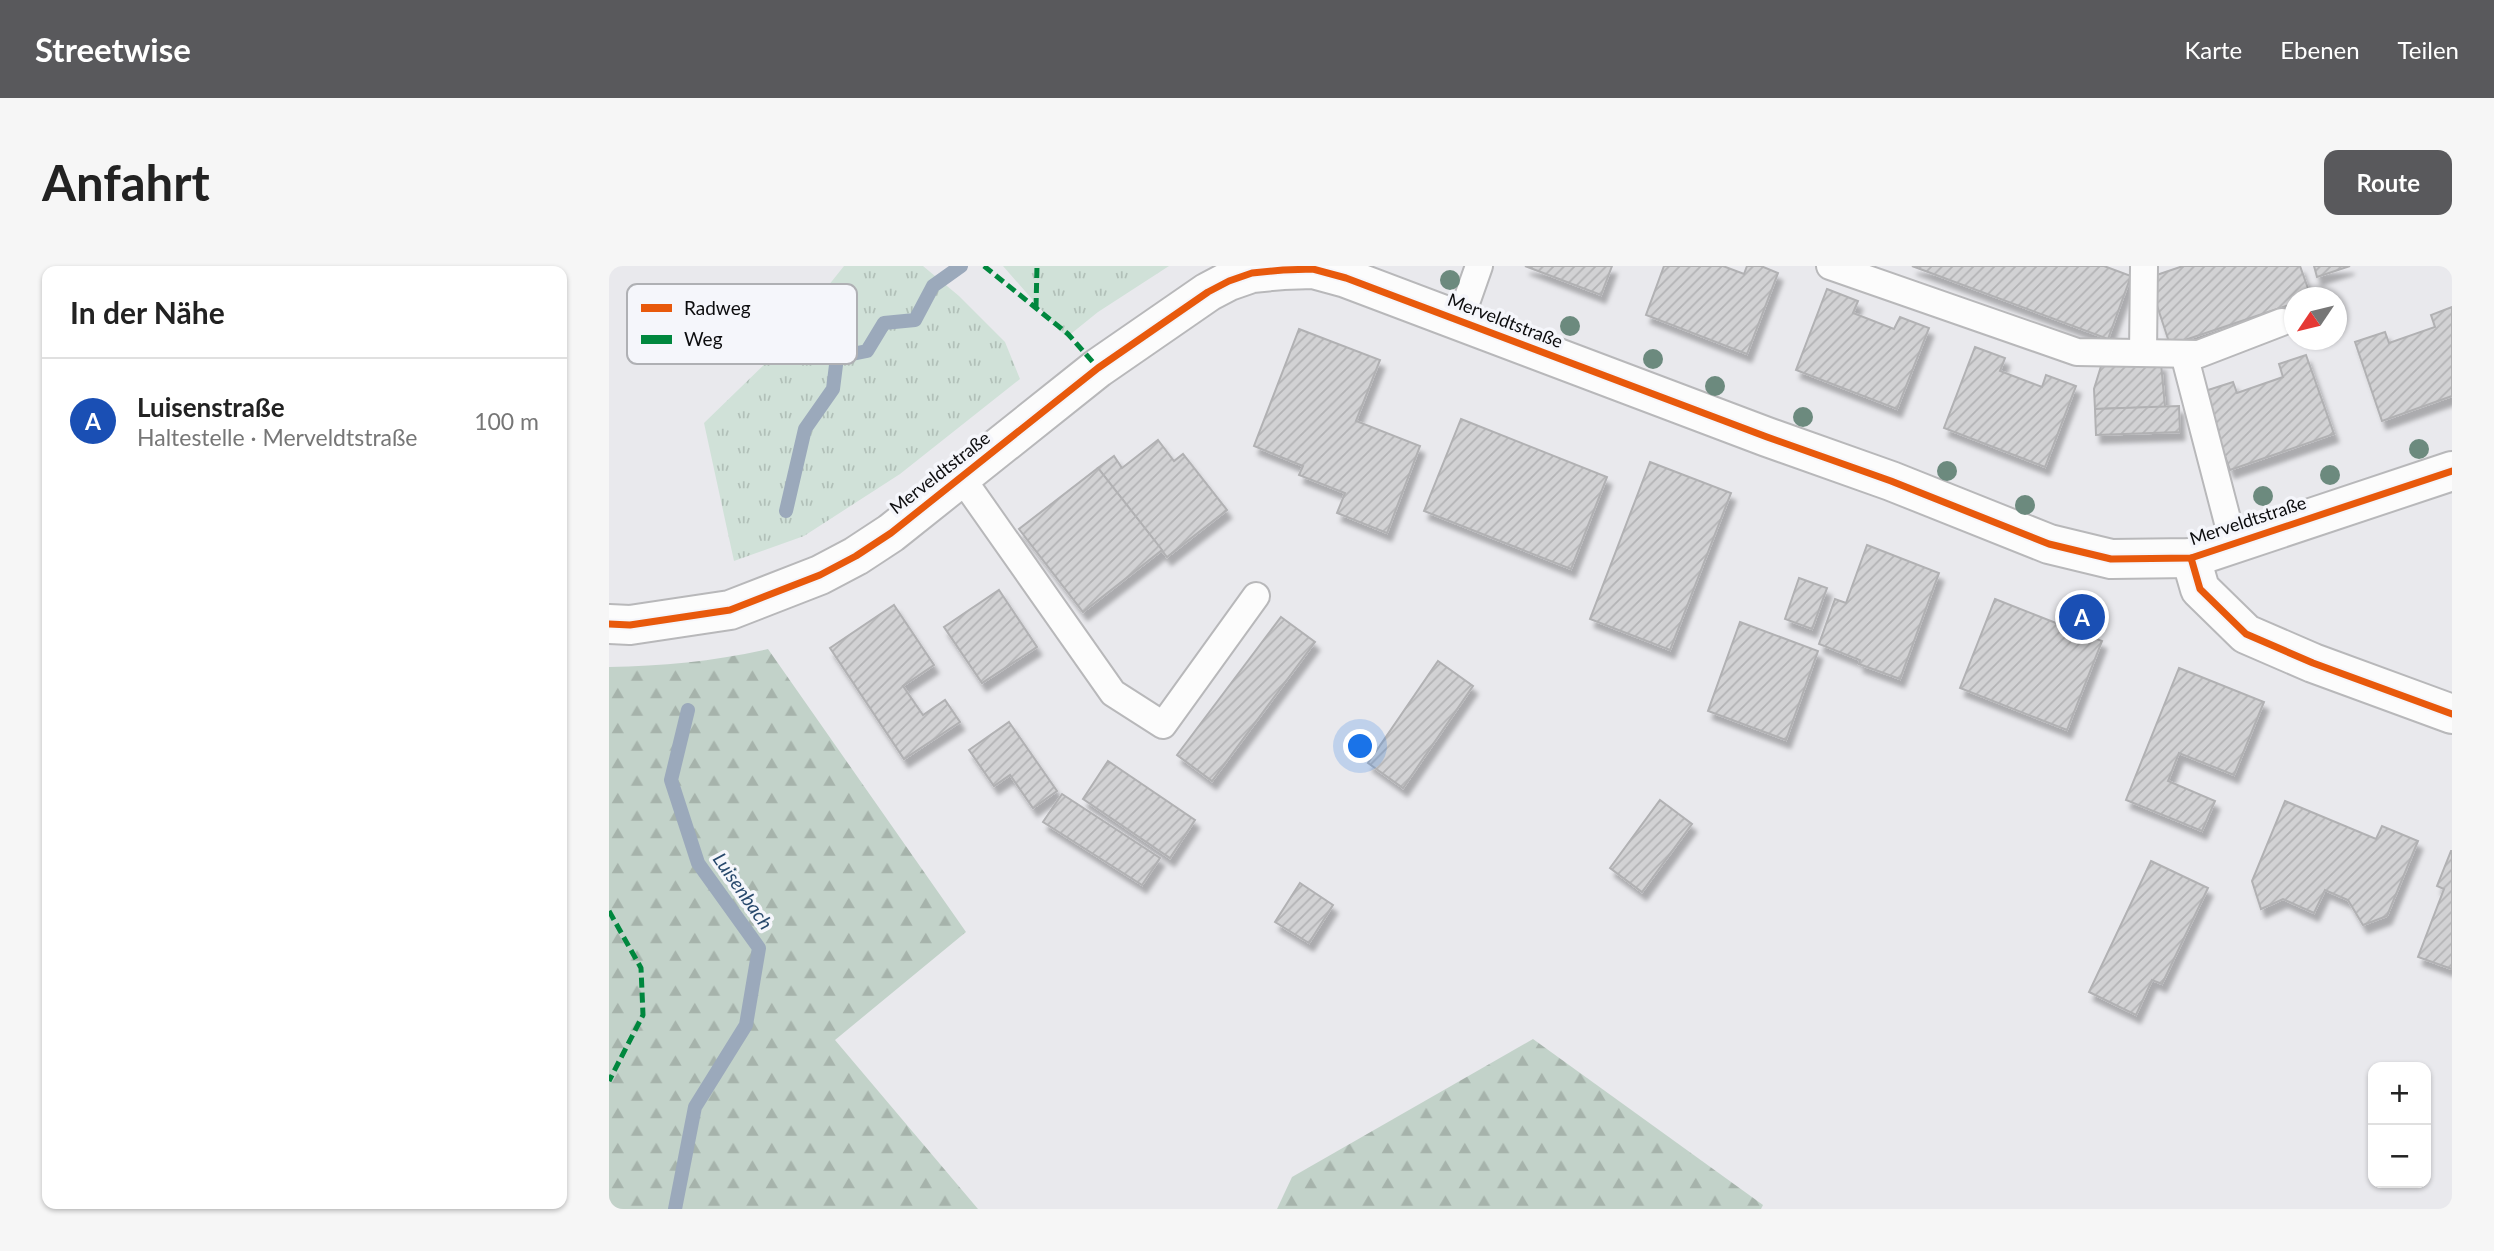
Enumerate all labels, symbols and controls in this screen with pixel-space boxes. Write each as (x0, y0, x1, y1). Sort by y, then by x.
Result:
text: Streetwise (35, 29, 191, 69)
text: Karte (2185, 35, 2242, 64)
text: Ebenen (2280, 35, 2360, 64)
text: Teilen (2398, 35, 2459, 64)
button: Route (2324, 150, 2452, 215)
text: Anfahrt (42, 153, 210, 211)
legend (627, 284, 857, 364)
north arrow (2284, 287, 2347, 350)
street label: Merveldtstraße (1445, 288, 1566, 352)
text: In der Nähe (70, 294, 225, 330)
text: Radweg (684, 296, 751, 319)
text: Weg (684, 327, 723, 350)
text: Luisenstraße (137, 391, 285, 423)
text: A (85, 407, 101, 435)
text: 100 m (474, 407, 539, 435)
text: Haltestelle · Merveldtstraße (137, 423, 418, 451)
street label: Merveldtstraße (885, 426, 994, 518)
street label: Merveldtstraße (2187, 491, 2309, 549)
pin: A (2059, 591, 2105, 643)
your location (1343, 729, 1377, 763)
water label: Luisenbach (709, 848, 778, 933)
map controls (2368, 1062, 2431, 1188)
button: + (2368, 1062, 2431, 1125)
button: − (2368, 1125, 2431, 1188)

